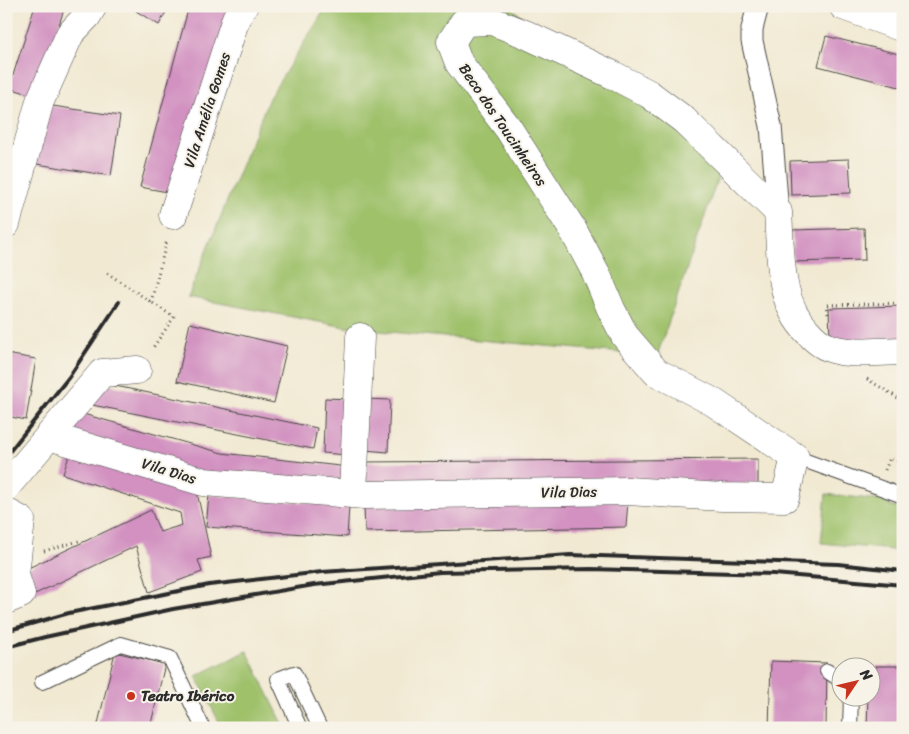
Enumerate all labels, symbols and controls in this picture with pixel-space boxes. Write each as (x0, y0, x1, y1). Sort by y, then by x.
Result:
street label: Vila Amélia Gomes (176, 49, 238, 171)
street label: Beco dos Toucinheiros (452, 58, 554, 192)
street label: Vila Dias (138, 450, 200, 492)
street label: Vila Dias (541, 479, 597, 505)
north arrow (832, 656, 882, 706)
text: N (853, 663, 879, 686)
place label: Teatro Ibérico (141, 683, 235, 709)
marker: Teatro Ibérico (125, 690, 137, 702)

